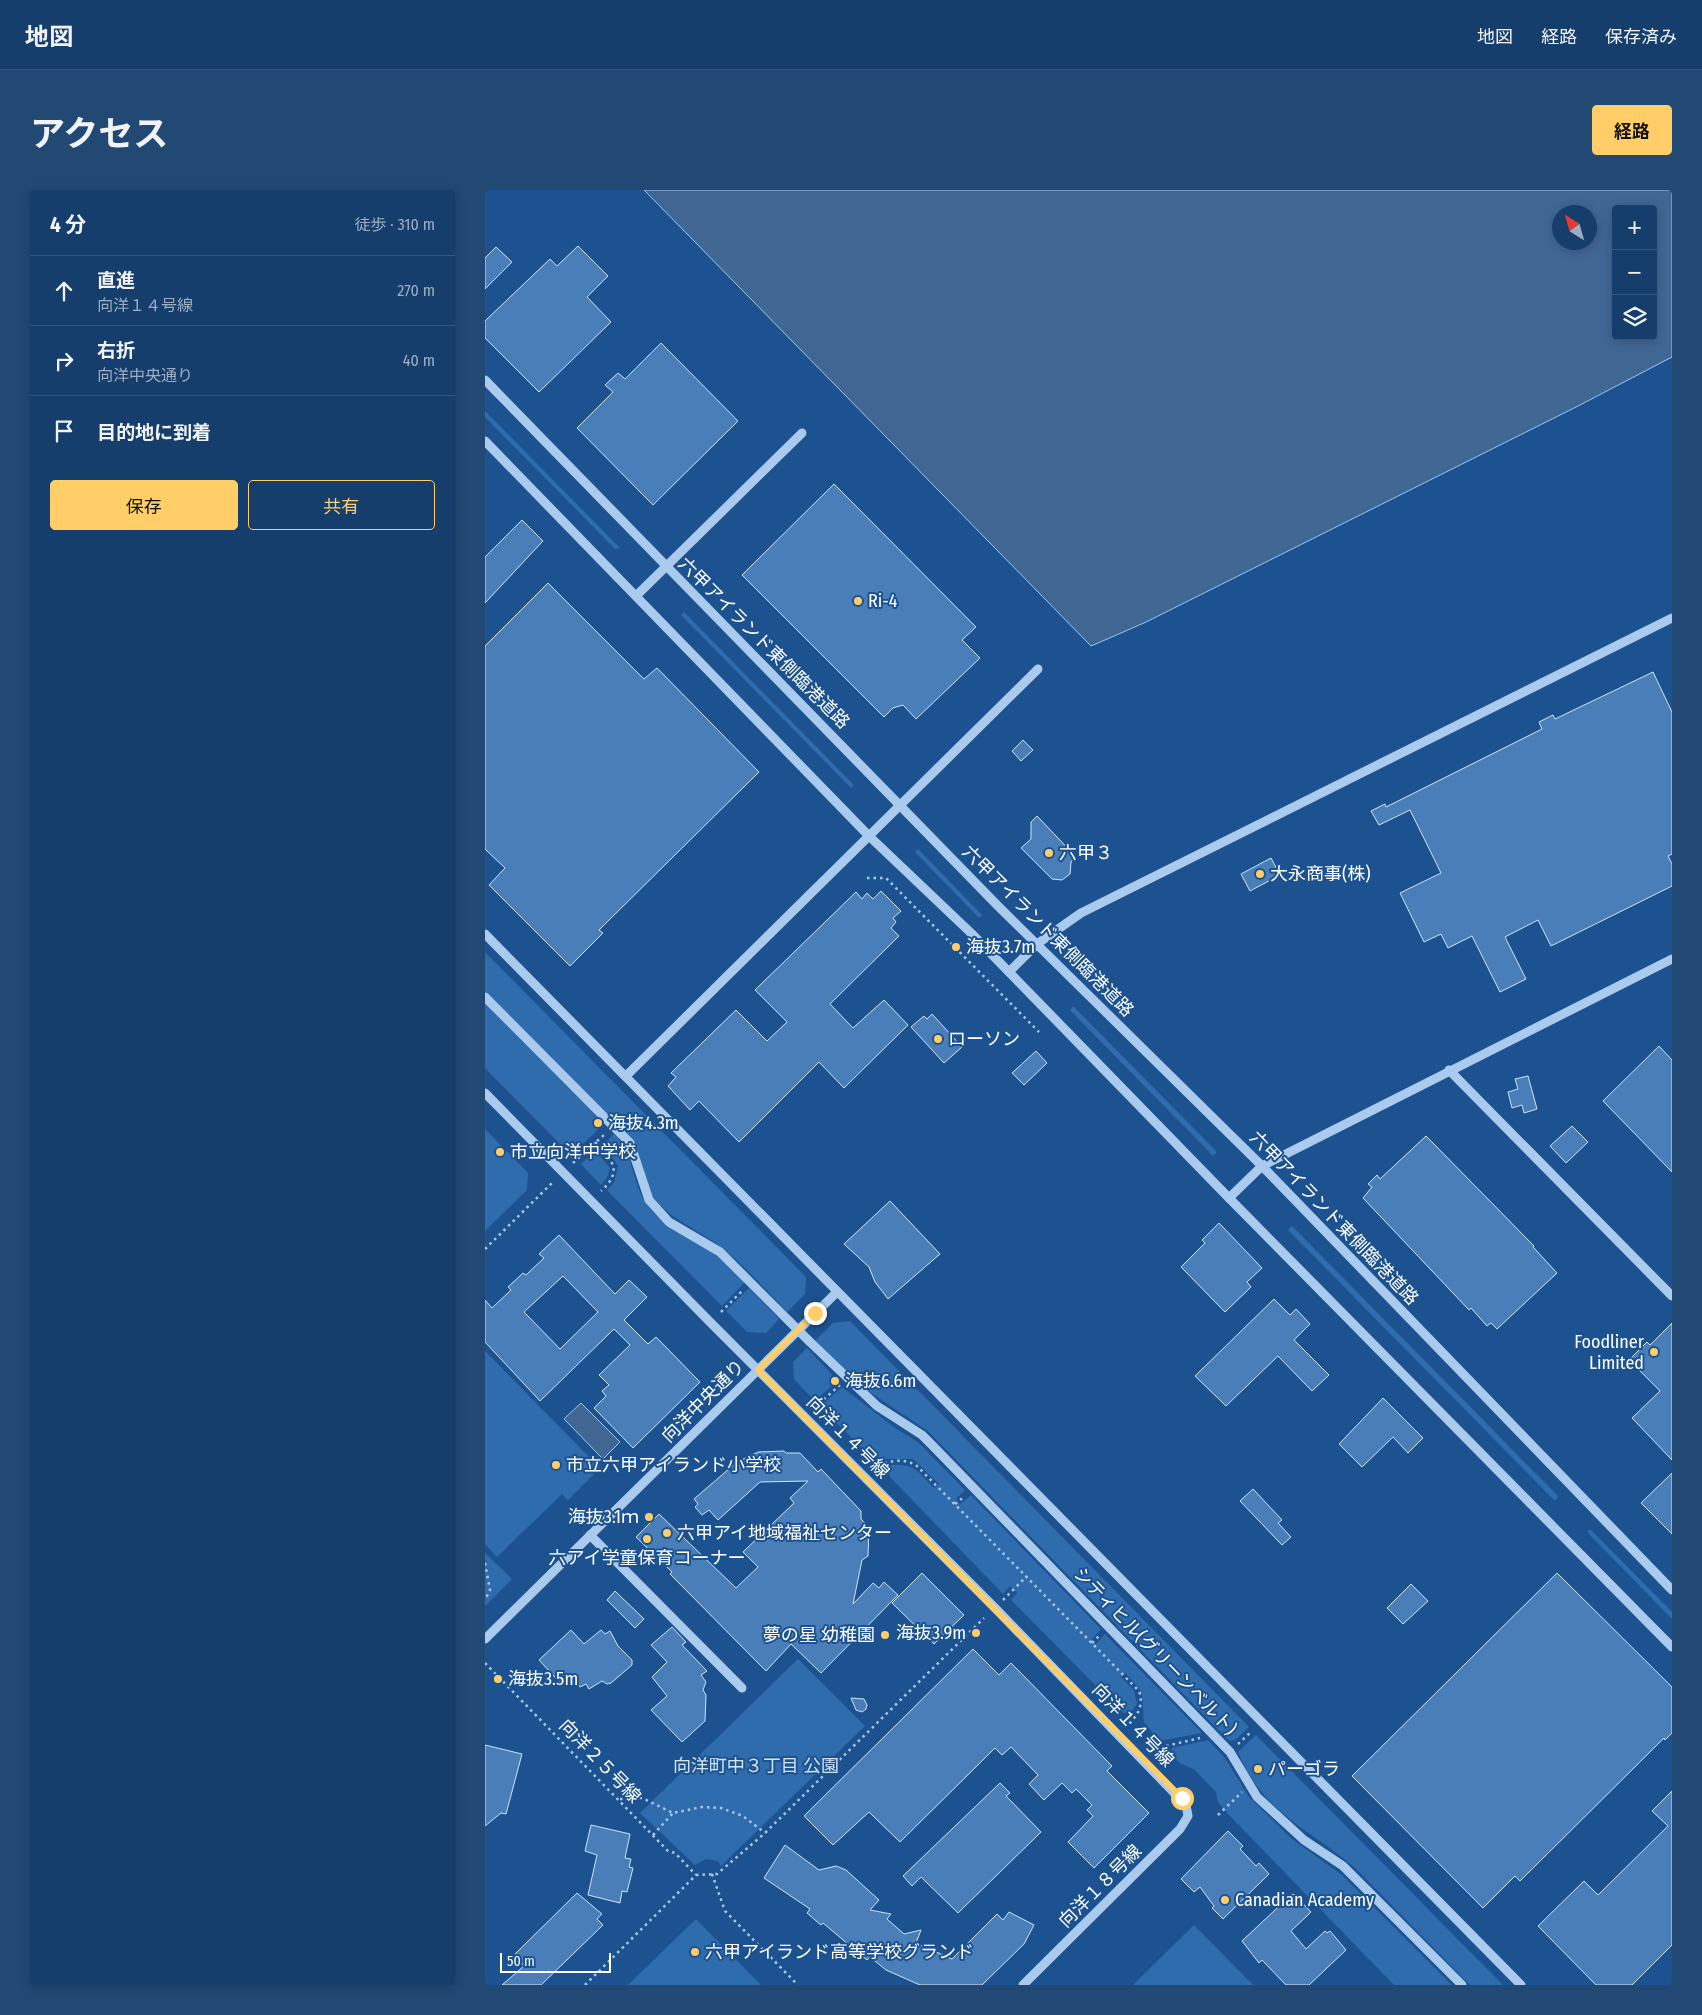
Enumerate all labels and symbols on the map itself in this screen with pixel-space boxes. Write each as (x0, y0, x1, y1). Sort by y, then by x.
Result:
north arrow (1552, 205, 1597, 250)
street label: 六甲アイランド東側臨港道路 (674, 553, 854, 733)
place label: Ri-4 (868, 590, 898, 612)
marker: Ri-4 (852, 595, 864, 607)
street label: 六甲アイランド東側臨港道路 (958, 841, 1138, 1021)
place label: 六甲３ (1059, 842, 1113, 864)
marker: 六甲３ (1043, 847, 1055, 859)
place label: 大永商事(株) (1270, 863, 1371, 885)
marker: 大永商事(株) (1254, 868, 1266, 880)
place label: 海抜3.7m (966, 936, 1035, 958)
marker: 海抜3.7m (950, 941, 962, 953)
place label: ローソン (948, 1028, 1020, 1050)
marker: ローソン (932, 1033, 944, 1045)
place label: 海抜4.3m (608, 1112, 679, 1134)
marker: 海抜4.3m (592, 1117, 604, 1129)
street label: 六甲アイランド東側臨港道路 (1245, 1127, 1423, 1309)
place label: 市立向洋中学校 (510, 1141, 636, 1163)
marker: 市立向洋中学校 (494, 1146, 506, 1158)
route end (804, 1302, 827, 1325)
place label: Foodliner Limited (1574, 1331, 1645, 1374)
marker: Foodliner Limited (1648, 1346, 1660, 1358)
street label: 向洋中央通り (657, 1355, 749, 1447)
place label: 海抜6.6m (845, 1370, 916, 1392)
marker: 海抜6.6m (829, 1375, 841, 1387)
street label: 向洋１４号線 (802, 1391, 894, 1483)
place label: 市立六甲アイランド小学校 (566, 1454, 781, 1476)
marker: 市立六甲アイランド小学校 (550, 1459, 562, 1471)
place label: 海抜3.1ｍ (568, 1506, 639, 1528)
marker: 海抜3.1ｍ (643, 1511, 655, 1523)
place label: 六甲アイ地域福祉センター (677, 1522, 892, 1544)
marker: 六甲アイ地域福祉センター (661, 1527, 673, 1539)
marker: 六アイ学童保育コーナー (641, 1533, 653, 1545)
place label: 六アイ学童保育コーナー (548, 1547, 746, 1569)
street label: シティヒル(グリーンベルト) (1069, 1563, 1241, 1739)
place label: 海抜3.9m (896, 1622, 966, 1644)
place label: 夢の星 幼稚園 (763, 1624, 875, 1646)
marker: 海抜3.9m (970, 1627, 982, 1639)
marker: 夢の星 幼稚園 (879, 1629, 891, 1641)
place label: 海抜3.5m (508, 1668, 578, 1690)
marker: 海抜3.5m (492, 1673, 504, 1685)
street label: 向洋１４号線 (1088, 1679, 1178, 1771)
street label: 向洋２５号線 (555, 1715, 645, 1807)
park label: 向洋町中３丁目 公園 (673, 1755, 839, 1777)
place label: パーゴラ (1268, 1758, 1340, 1780)
marker: パーゴラ (1252, 1763, 1264, 1775)
route start (1171, 1787, 1194, 1810)
street label: 向洋１８号線 (1054, 1840, 1146, 1932)
place label: Canadian Academy (1235, 1889, 1374, 1911)
marker: Canadian Academy (1219, 1894, 1231, 1906)
place label: 六甲アイランド高等学校グランド (705, 1941, 974, 1963)
marker: 六甲アイランド高等学校グランド (689, 1946, 701, 1958)
scale bar (500, 1950, 611, 1973)

